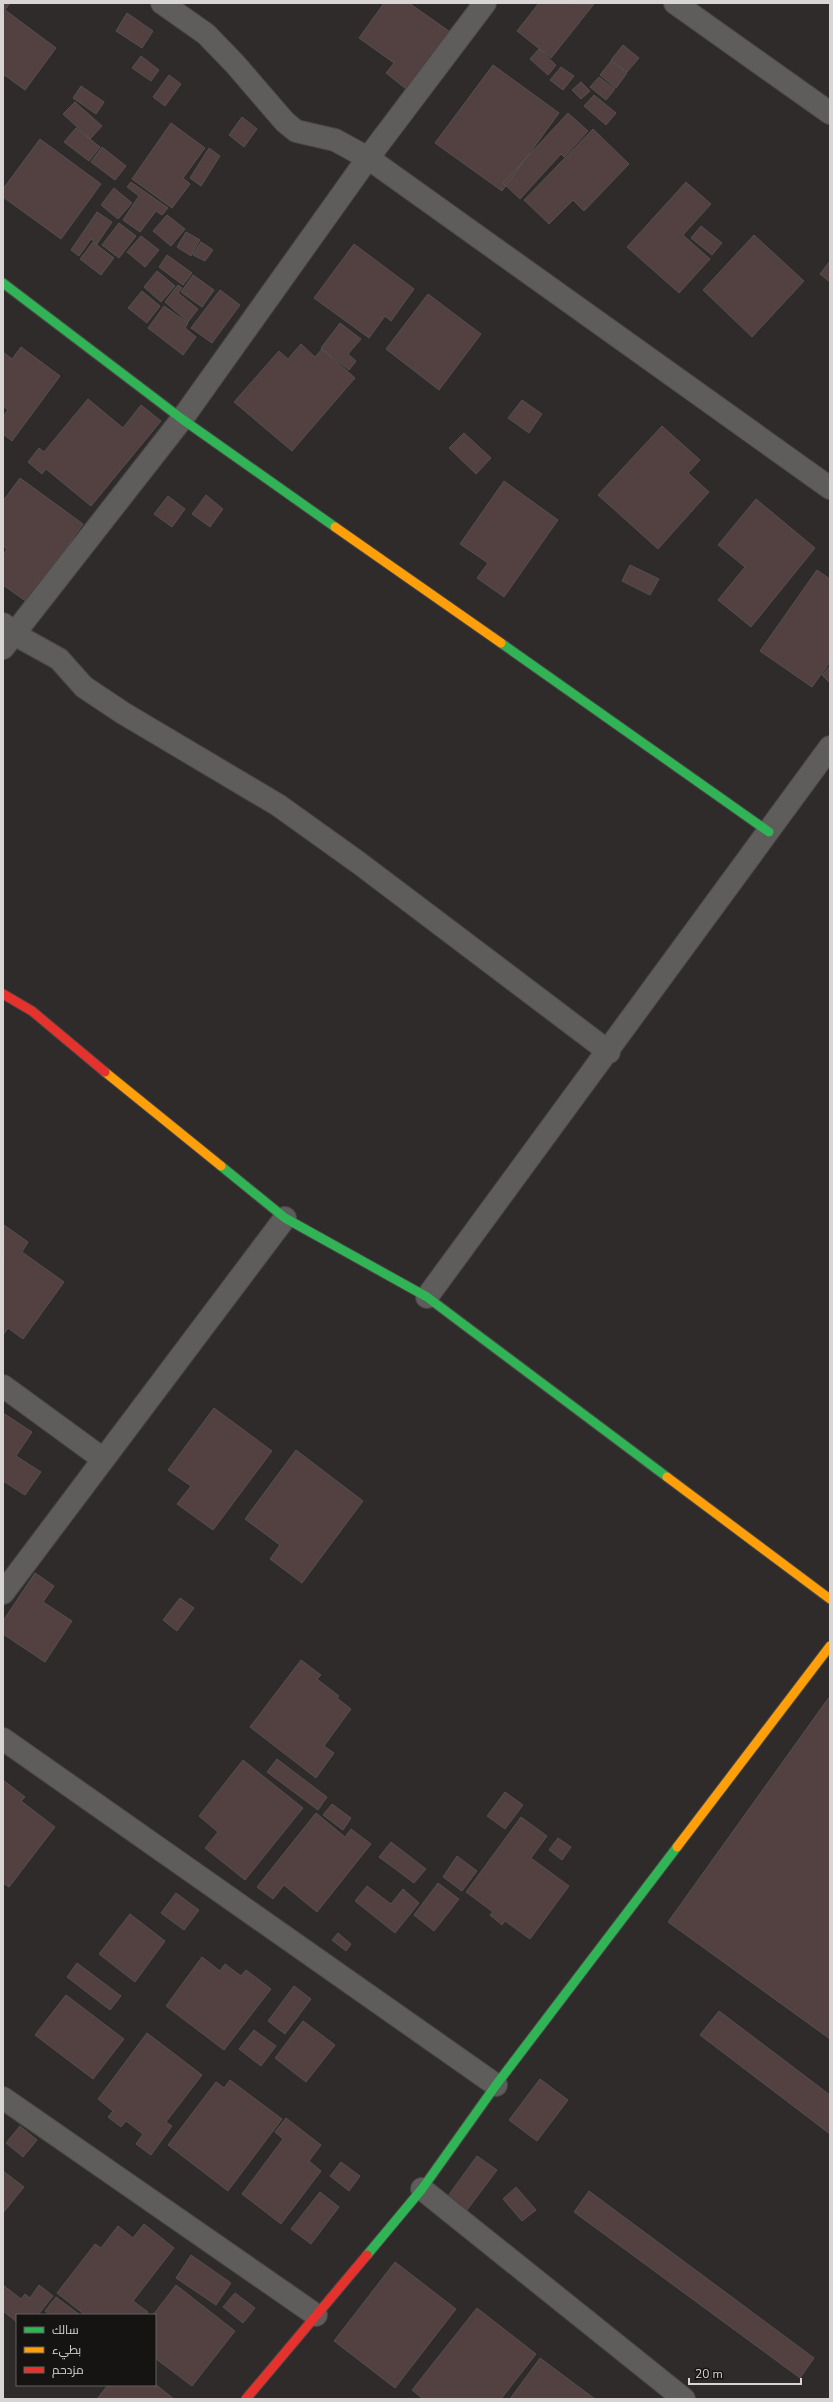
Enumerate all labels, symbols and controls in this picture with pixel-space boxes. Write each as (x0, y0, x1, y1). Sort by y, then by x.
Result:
legend (16, 2314, 156, 2386)
text: سالك (52, 2322, 79, 2338)
text: بطيء (52, 2342, 81, 2360)
scale bar (689, 2360, 801, 2386)
text: مزدحم (52, 2362, 84, 2378)
text: 20 m (695, 2366, 723, 2382)

